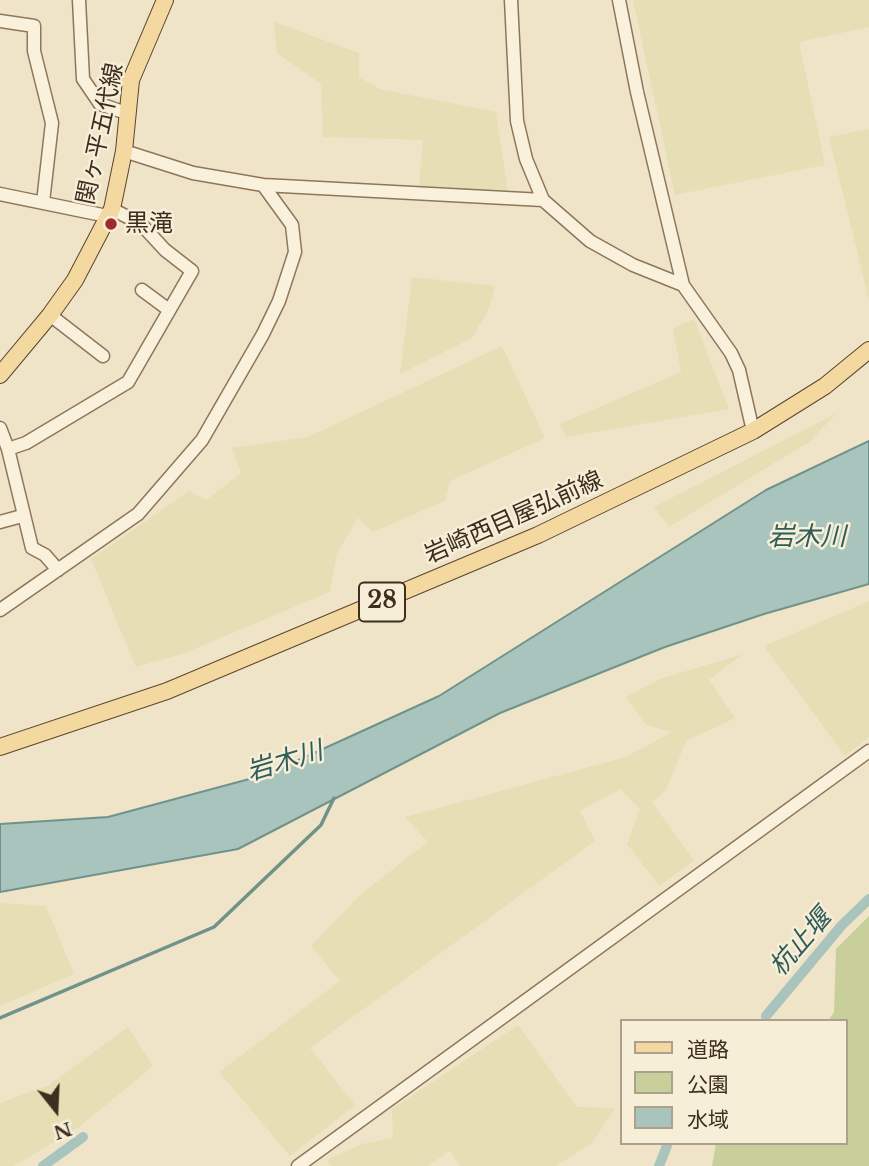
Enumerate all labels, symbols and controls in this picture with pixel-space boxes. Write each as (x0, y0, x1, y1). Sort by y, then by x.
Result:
street label: 関ヶ平五代線 (72, 61, 130, 207)
place label: 黒滝 (125, 210, 173, 238)
marker: 黒滝 (103, 216, 119, 232)
street label: 岩崎西目屋弘前線 (420, 466, 608, 570)
water label: 岩木川 (768, 522, 846, 554)
road number: 28 (359, 582, 405, 622)
water label: 岩木川 (243, 736, 327, 788)
water label: 杭止堰 (764, 903, 838, 983)
legend (620, 1019, 848, 1145)
text: 道路 (687, 1037, 729, 1063)
text: 公園 (687, 1072, 729, 1098)
north arrow (21, 1075, 91, 1145)
text: 水域 (687, 1107, 729, 1133)
text: N (51, 1117, 75, 1144)

